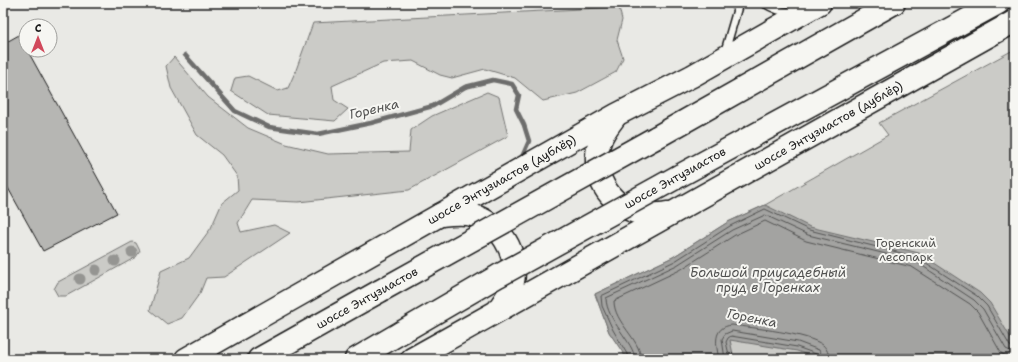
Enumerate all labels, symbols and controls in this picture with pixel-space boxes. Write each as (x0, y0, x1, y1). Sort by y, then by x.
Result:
north arrow (18, 18, 58, 58)
text: С (35, 21, 42, 36)
street label: шоссе Энтузиастов (дублёр) (751, 78, 905, 174)
water label: Горенка (348, 95, 400, 123)
street label: шоссе Энтузиастов (дублёр) (425, 131, 579, 228)
street label: шоссе Энтузиастов (621, 143, 729, 213)
park label: Горенский лесопарк (876, 235, 936, 265)
street label: шоссе Энтузиастов (313, 263, 421, 333)
water label: Большой приусадебный пруд в Горенках (690, 264, 846, 296)
water label: Горенка (726, 305, 778, 331)

